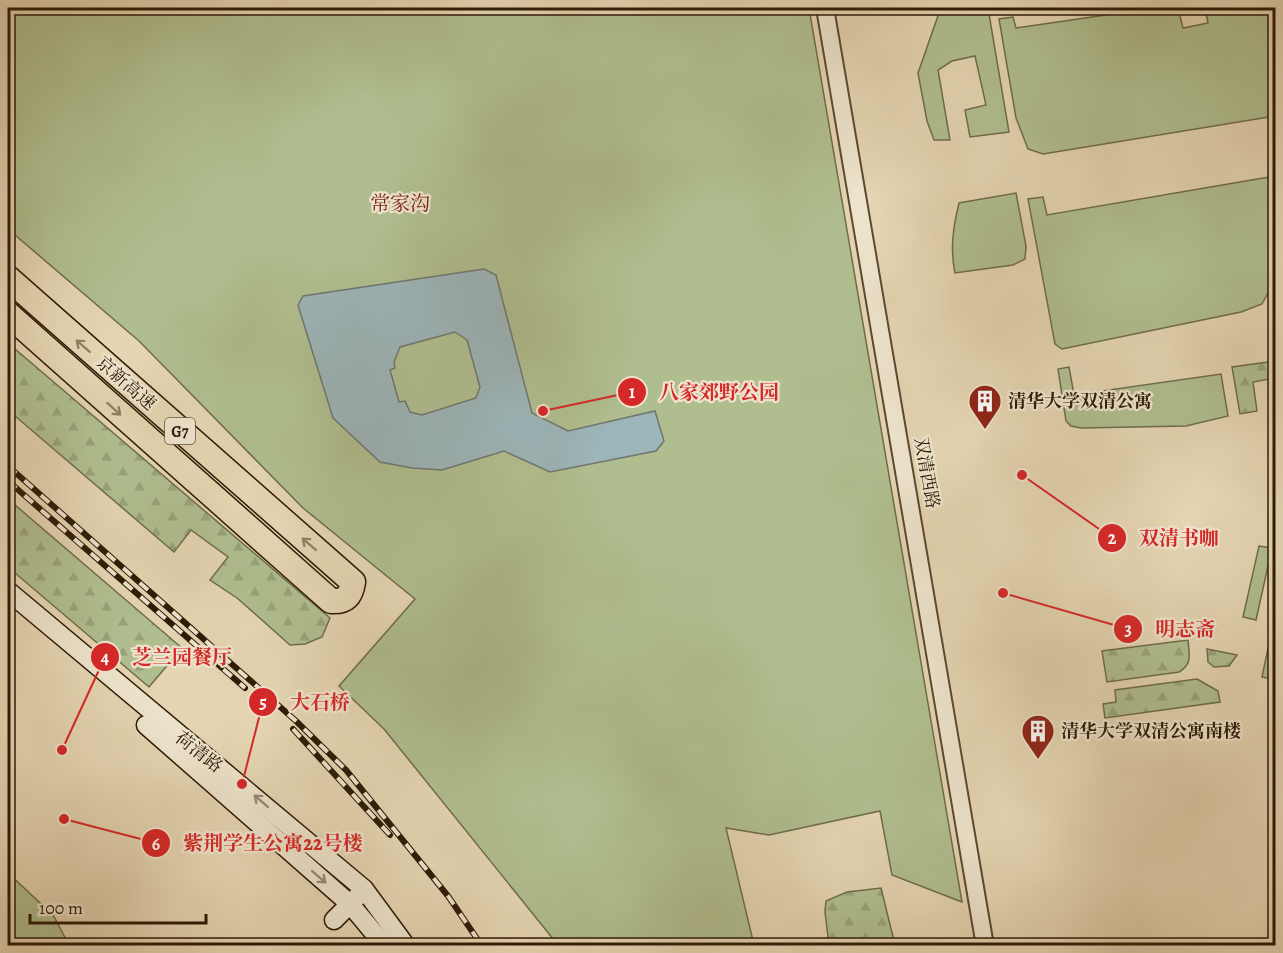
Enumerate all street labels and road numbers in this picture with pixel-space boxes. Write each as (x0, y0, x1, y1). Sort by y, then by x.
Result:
street label: 京新高速 (91, 350, 161, 416)
road number: G7 (165, 418, 195, 444)
street label: 双清西路 (909, 435, 945, 511)
street label: 荷清路 (170, 726, 228, 778)

